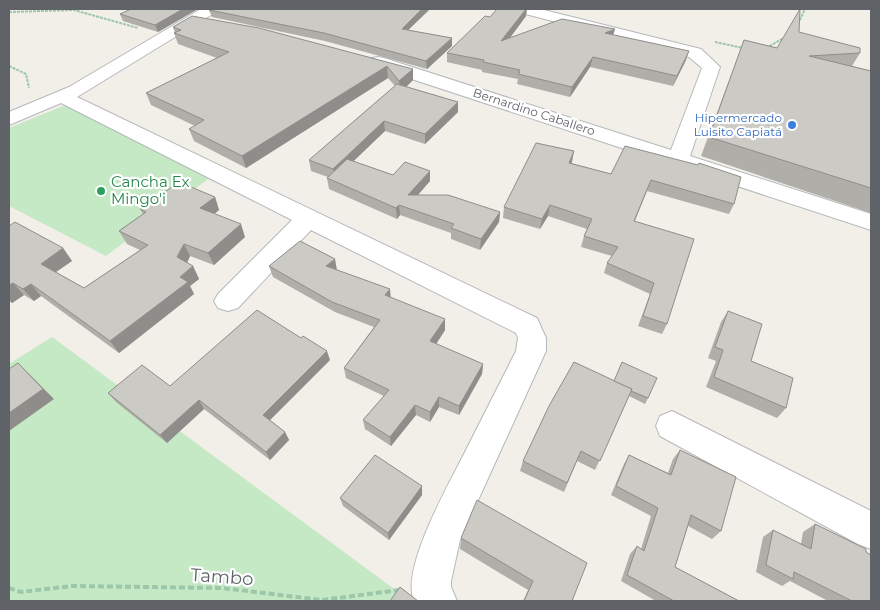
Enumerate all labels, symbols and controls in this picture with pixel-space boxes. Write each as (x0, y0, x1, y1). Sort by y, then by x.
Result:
street label: Bernardino Caballero (471, 85, 597, 138)
place label: Hipermercado Luisito Capiatá (694, 110, 782, 139)
marker: Hipermercado Luisito Capiatá (786, 119, 798, 131)
place label: Cancha Ex Mingo'i (111, 172, 190, 208)
marker: Cancha Ex Mingo'i (95, 185, 107, 197)
street label: Tambo (190, 564, 254, 590)

